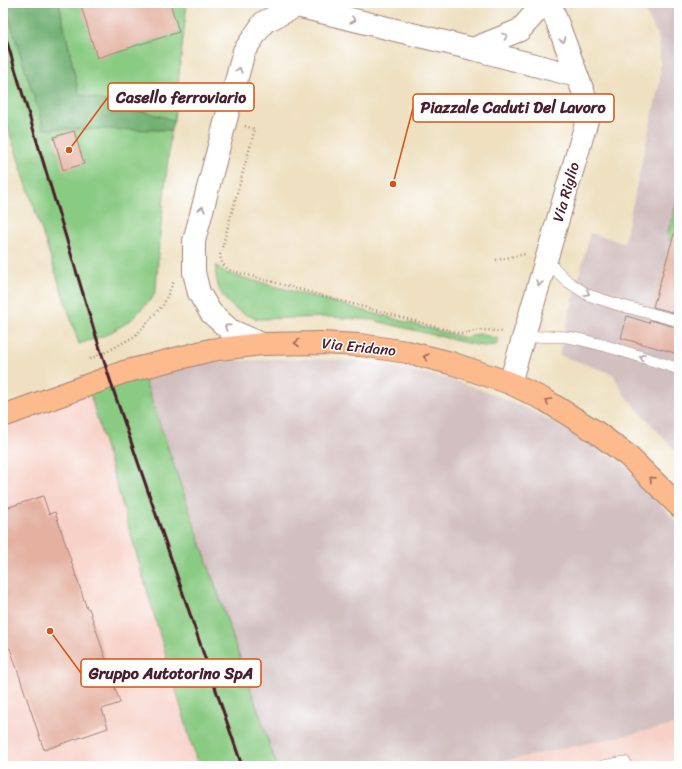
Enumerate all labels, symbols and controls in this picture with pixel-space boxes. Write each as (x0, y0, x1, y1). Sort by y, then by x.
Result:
one-way arrow (350, 15, 356, 23)
one-way arrow (500, 33, 508, 41)
one-way arrow (559, 36, 567, 43)
one-way arrow (234, 67, 243, 74)
callout: Casello ferroviario (108, 83, 254, 111)
text: Casello ferroviario (115, 83, 246, 112)
text: Piazzale Caduti Del Lavoro (420, 93, 606, 122)
callout: Piazzale Caduti Del Lavoro (413, 94, 614, 122)
street label: Via Riglio (545, 159, 587, 225)
one-way arrow (197, 206, 206, 213)
one-way arrow (535, 279, 544, 286)
one-way arrow (583, 288, 590, 296)
one-way arrow (225, 325, 232, 332)
street label: Via Eridano (321, 330, 398, 364)
one-way arrow (294, 339, 300, 347)
one-way arrow (423, 353, 430, 362)
one-way arrow (639, 353, 646, 362)
one-way arrow (545, 399, 552, 406)
one-way arrow (649, 477, 656, 484)
callout: Gruppo Autotorino SpA (81, 659, 261, 687)
text: Gruppo Autotorino SpA (88, 659, 253, 688)

